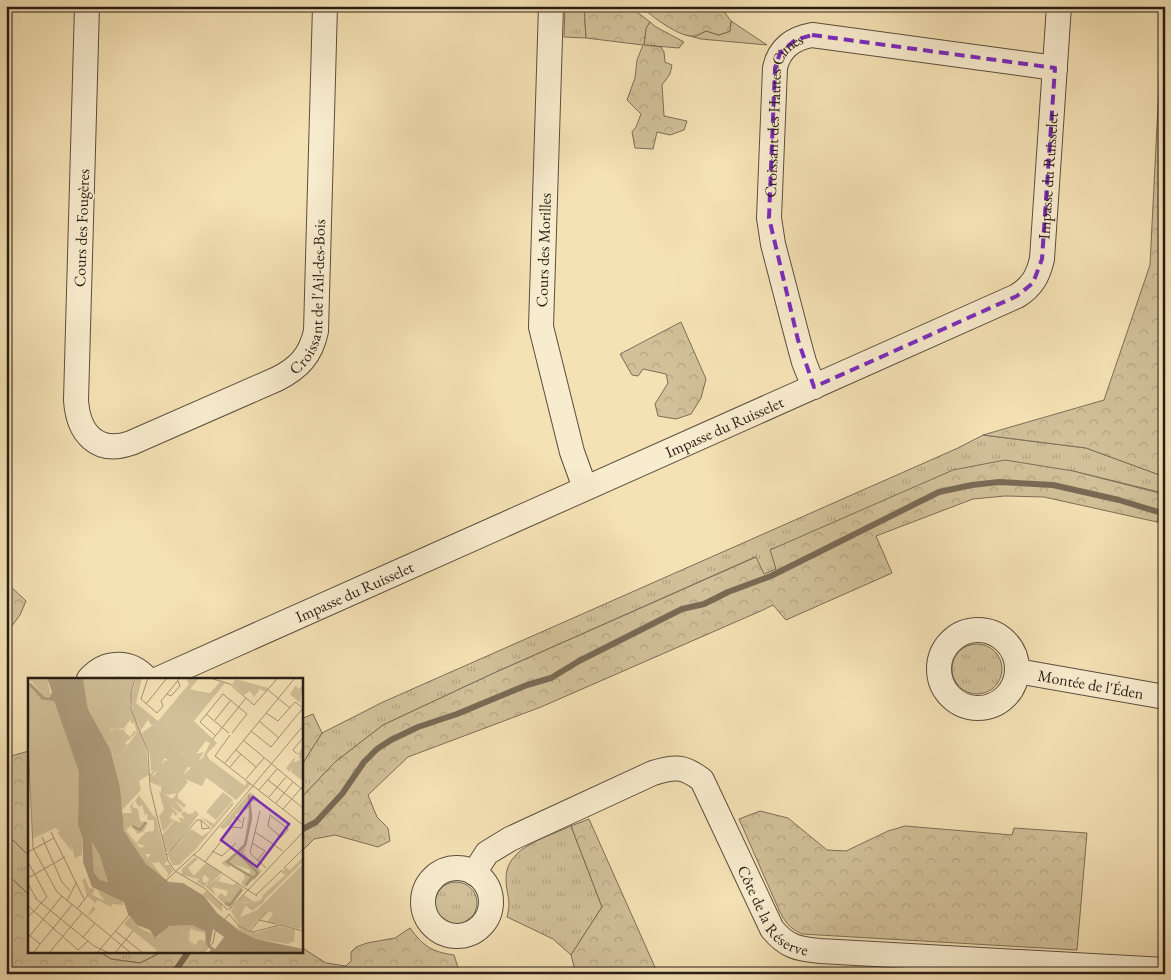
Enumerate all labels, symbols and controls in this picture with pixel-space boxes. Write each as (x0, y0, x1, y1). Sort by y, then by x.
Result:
street label: Croissant des Hautes-Cimes (760, 28, 806, 198)
street label: Impasse du Ruisselet (1033, 112, 1063, 240)
street label: Cours des Fougères (69, 169, 94, 287)
street label: Cours des Morilles (531, 192, 556, 308)
street label: Croissant de l'Ail-des-Bois (285, 219, 330, 379)
street label: Impasse du Ruisselet (662, 391, 787, 462)
street label: Impasse du Ruisselet (292, 556, 417, 627)
street label: Montée de l'Éden (1036, 665, 1146, 704)
inset map (28, 678, 302, 952)
street label: Côte de la Réserve (733, 862, 810, 961)

